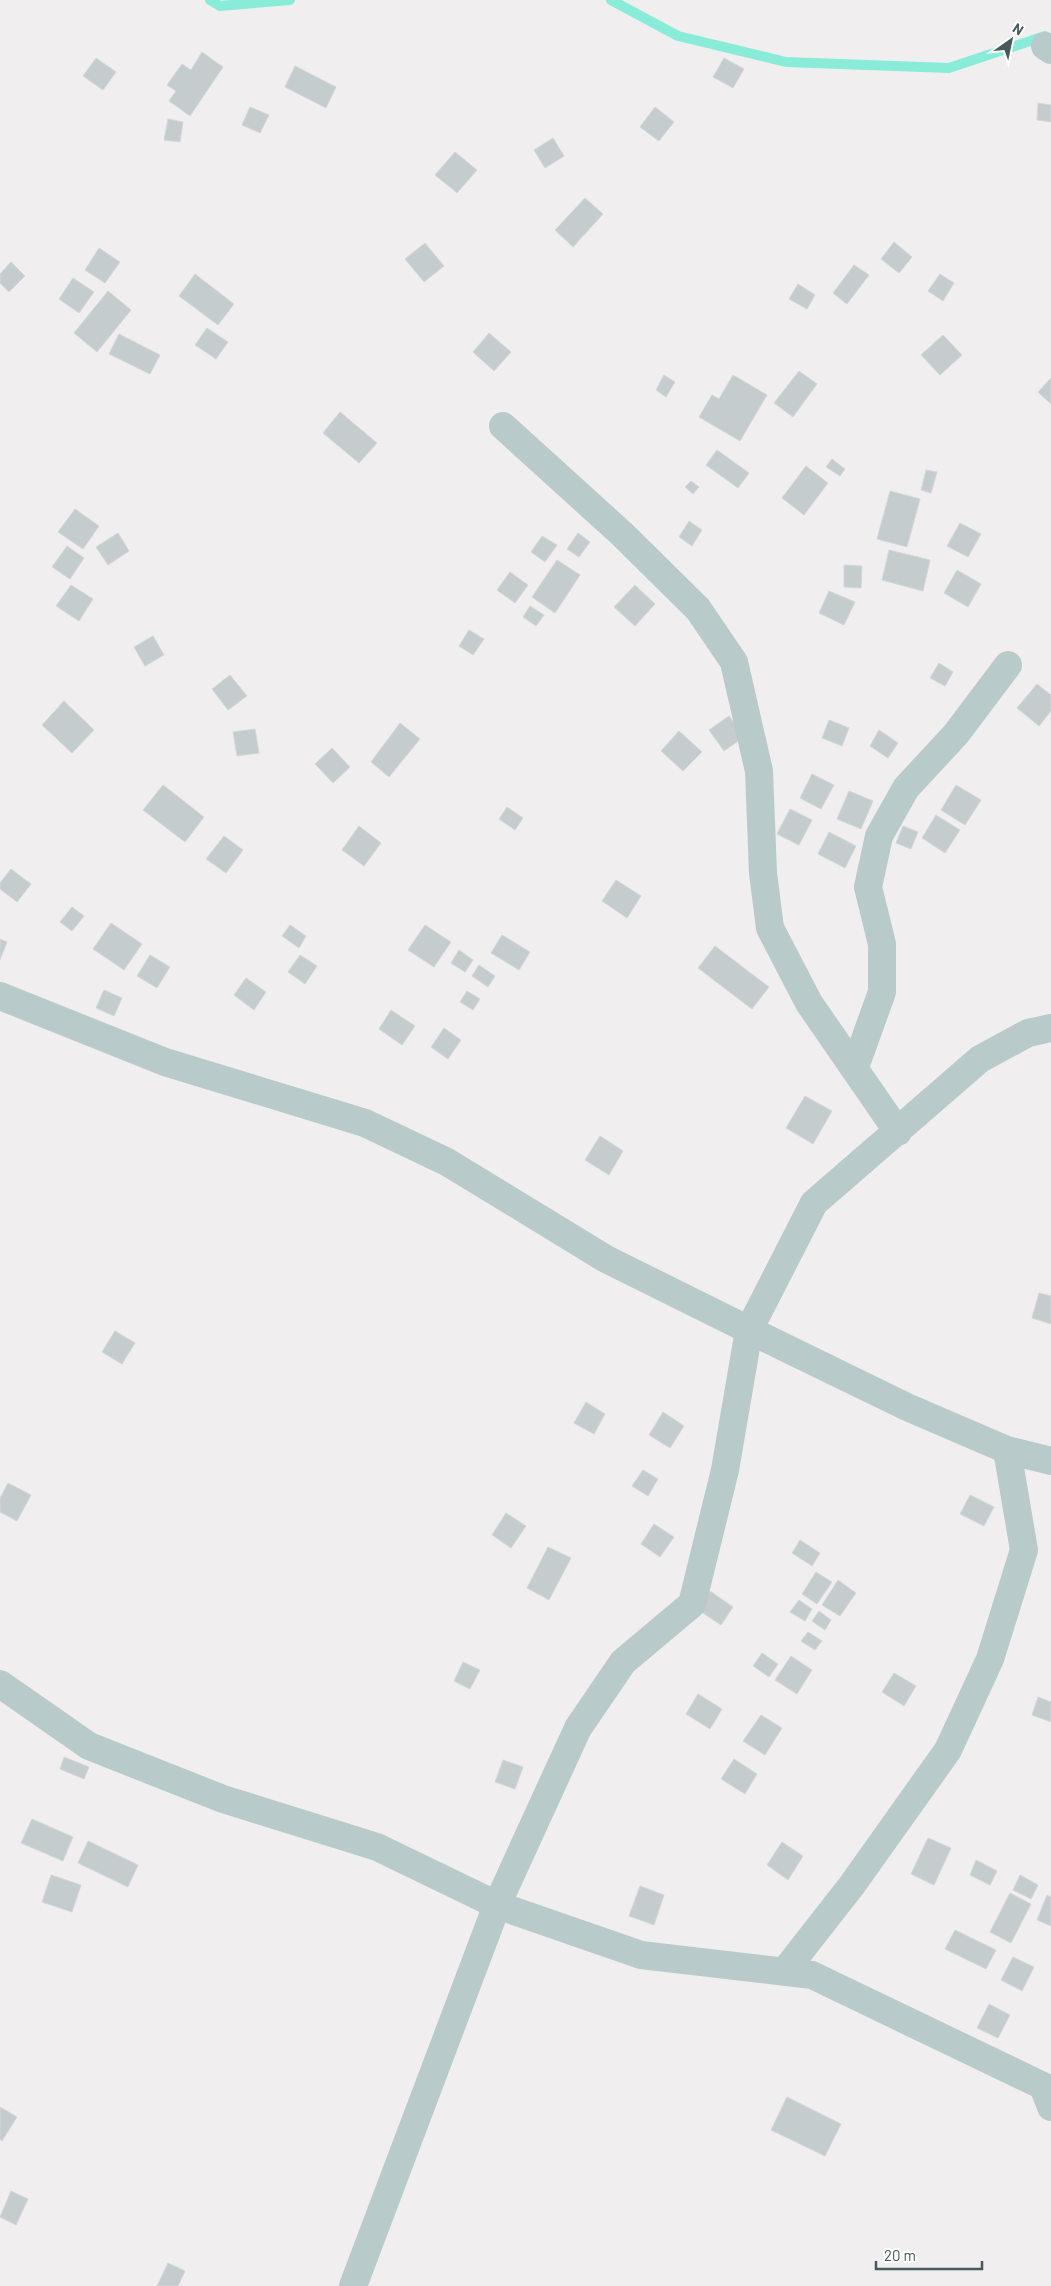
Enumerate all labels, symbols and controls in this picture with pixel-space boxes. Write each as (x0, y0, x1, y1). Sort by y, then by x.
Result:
north arrow (986, 15, 1036, 65)
text: N (1010, 19, 1027, 38)
scale bar (876, 2238, 982, 2270)
text: 20 m (884, 2246, 916, 2264)

